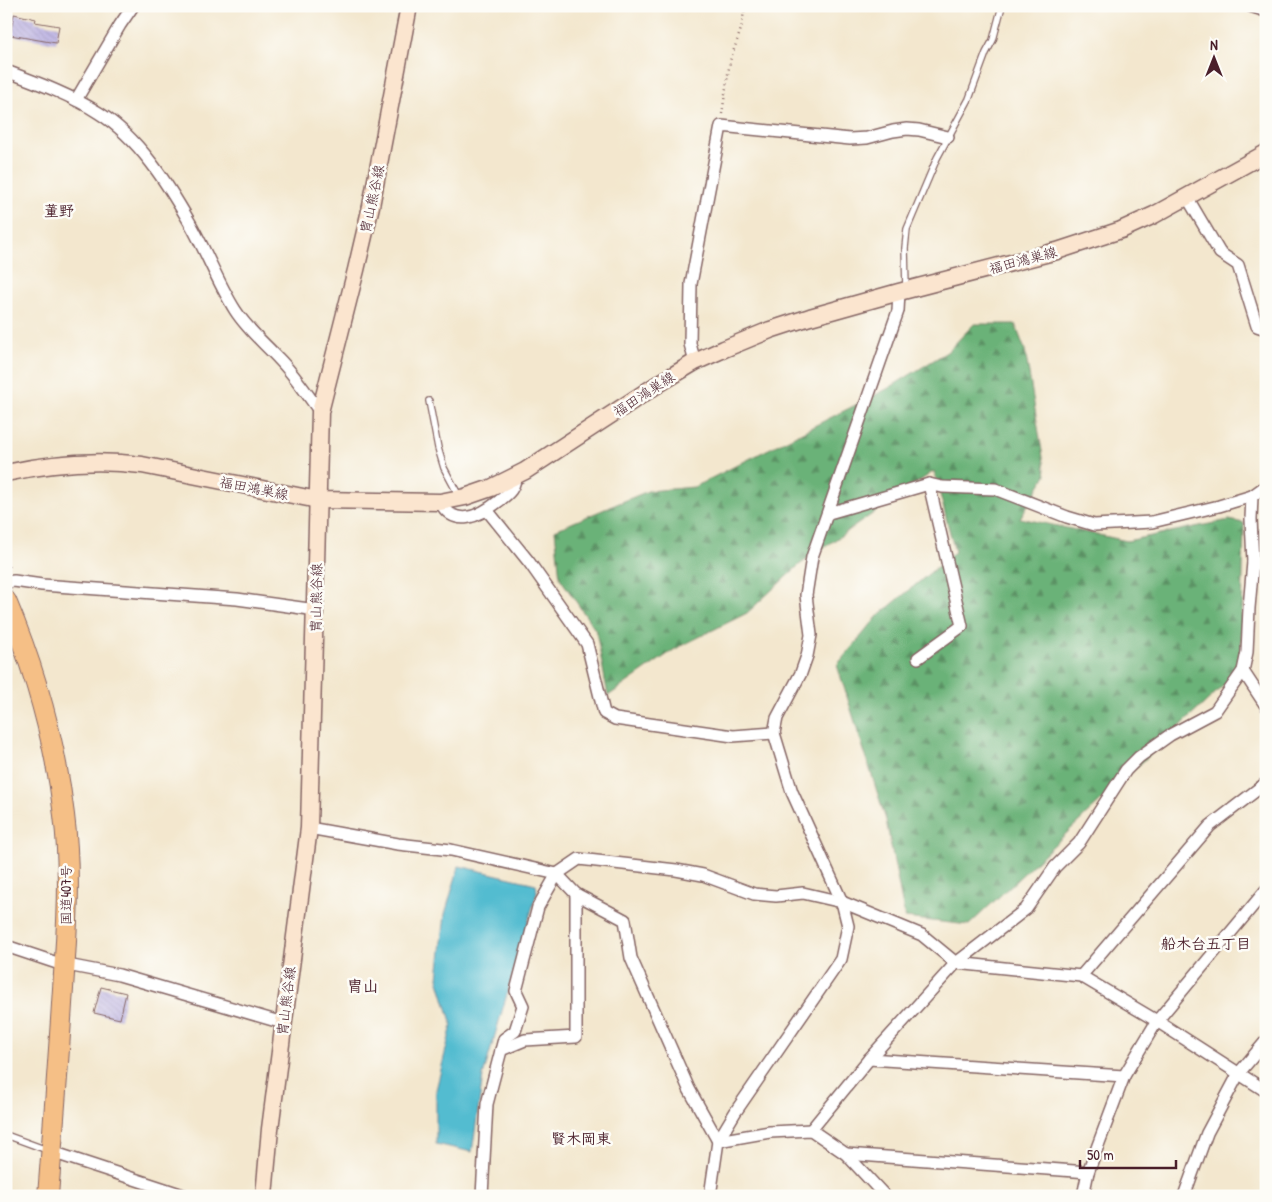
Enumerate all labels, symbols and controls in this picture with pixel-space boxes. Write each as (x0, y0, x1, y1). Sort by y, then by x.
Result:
north arrow (1190, 32, 1240, 82)
text: N (1210, 35, 1218, 54)
street label: 胄山熊谷線 (355, 163, 388, 235)
district label: 董野 (44, 200, 74, 221)
street label: 福田鴻巣線 (987, 241, 1059, 278)
street label: 福田鴻巣線 (609, 367, 678, 421)
street label: 福田鴻巣線 (218, 472, 290, 504)
street label: 胄山熊谷線 (305, 563, 326, 633)
street label: 国道407号 (56, 865, 75, 925)
district label: 船木台五丁目 (1161, 933, 1251, 954)
street label: 胄山熊谷線 (272, 965, 299, 1037)
district label: 冑山 (347, 975, 379, 997)
district label: 賢木岡東 (551, 1128, 611, 1149)
scale bar (1080, 1137, 1176, 1169)
text: 50 m (1087, 1144, 1114, 1165)

